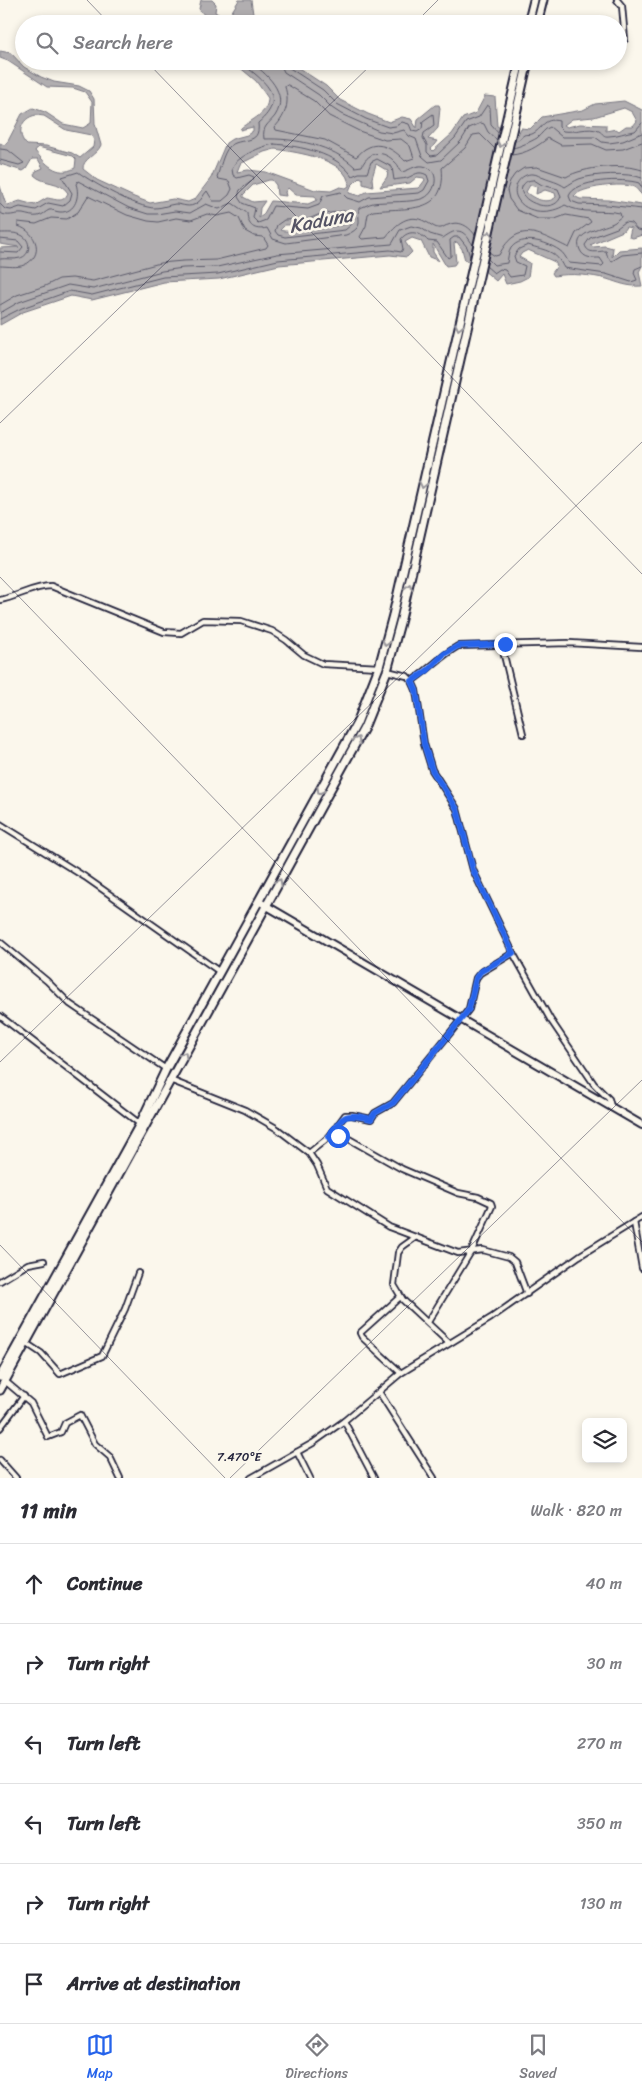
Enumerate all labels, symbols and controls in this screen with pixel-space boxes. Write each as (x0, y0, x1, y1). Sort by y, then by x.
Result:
search box (15, 15, 627, 70)
text: Search here (73, 26, 173, 59)
icon: search (33, 29, 61, 57)
one-way arrow (496, 140, 507, 149)
water label: Kaduna (286, 197, 358, 244)
one-way arrow (483, 229, 494, 238)
one-way arrow (454, 322, 465, 331)
one-way arrow (418, 481, 429, 489)
one-way arrow (403, 582, 414, 591)
route end (494, 633, 517, 656)
one-way arrow (381, 639, 391, 647)
one-way arrow (351, 736, 361, 745)
one-way arrow (316, 786, 326, 795)
one-way arrow (272, 879, 282, 888)
one-way arrow (177, 1052, 187, 1061)
route start (327, 1125, 350, 1148)
map controls (582, 1418, 627, 1463)
button: layers (582, 1418, 627, 1463)
text: 7.470°E (217, 1446, 262, 1468)
text: 11 min (20, 1492, 77, 1530)
text: Walk · 820 m (531, 1496, 622, 1525)
text: Continue (67, 1567, 143, 1600)
text: 40 m (585, 1569, 622, 1598)
icon: ahead (20, 1570, 48, 1598)
text: Turn right (67, 1647, 149, 1680)
text: 30 m (587, 1649, 622, 1678)
icon: right (20, 1650, 48, 1678)
text: Turn left (67, 1727, 140, 1760)
text: 270 m (577, 1729, 622, 1758)
icon: left (20, 1730, 48, 1758)
text: Turn left (67, 1807, 140, 1840)
text: 350 m (577, 1809, 622, 1838)
icon: left (20, 1810, 48, 1838)
text: Turn right (67, 1887, 149, 1920)
text: 130 m (580, 1889, 622, 1918)
icon: right (20, 1890, 48, 1918)
text: Arrive at destination (67, 1967, 240, 2000)
icon: arrive (20, 1970, 48, 1998)
tab: Map (86, 2031, 114, 2086)
tab: Directions (285, 2031, 348, 2086)
tab: Saved (519, 2031, 556, 2086)

